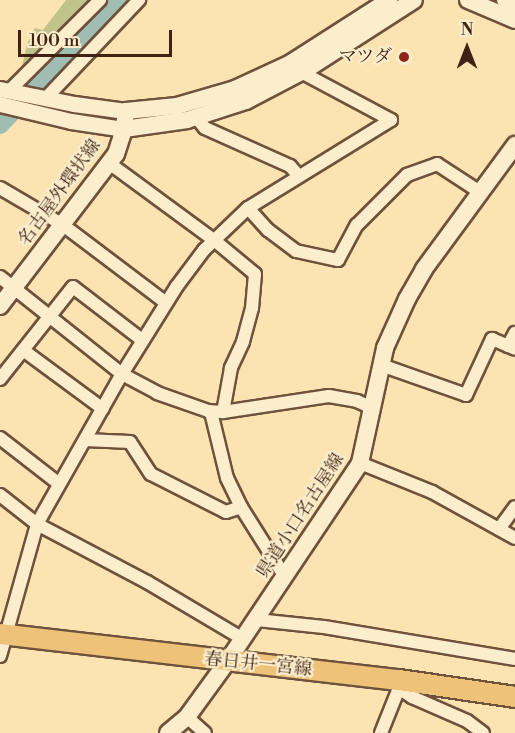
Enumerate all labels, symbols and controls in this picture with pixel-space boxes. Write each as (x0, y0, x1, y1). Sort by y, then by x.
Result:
scale bar (21, 18, 176, 56)
north arrow (437, 18, 497, 78)
text: N (461, 20, 473, 40)
text: 100 m (29, 29, 80, 52)
place label: マツダ (338, 46, 392, 68)
marker: マツダ (397, 50, 411, 64)
street label: 名古屋外環状線 (14, 136, 106, 250)
street label: 県道小口名古屋線 (253, 450, 349, 582)
street label: 春日井一宮線 (203, 649, 313, 681)

